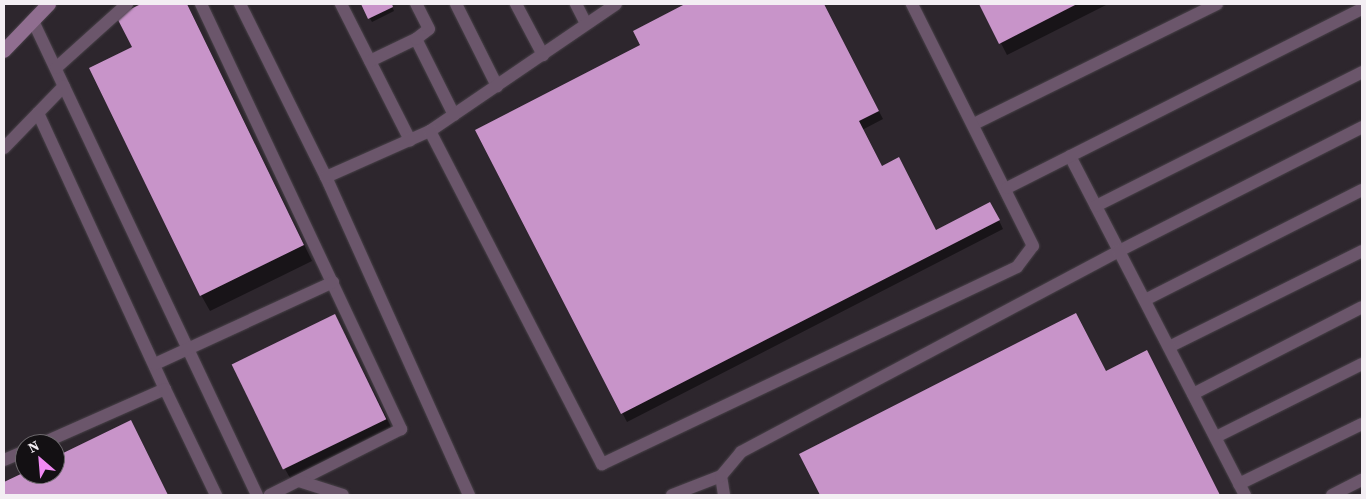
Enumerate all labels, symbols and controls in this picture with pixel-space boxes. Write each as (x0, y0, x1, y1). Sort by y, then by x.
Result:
north arrow (15, 434, 65, 484)
text: N (25, 435, 43, 458)

